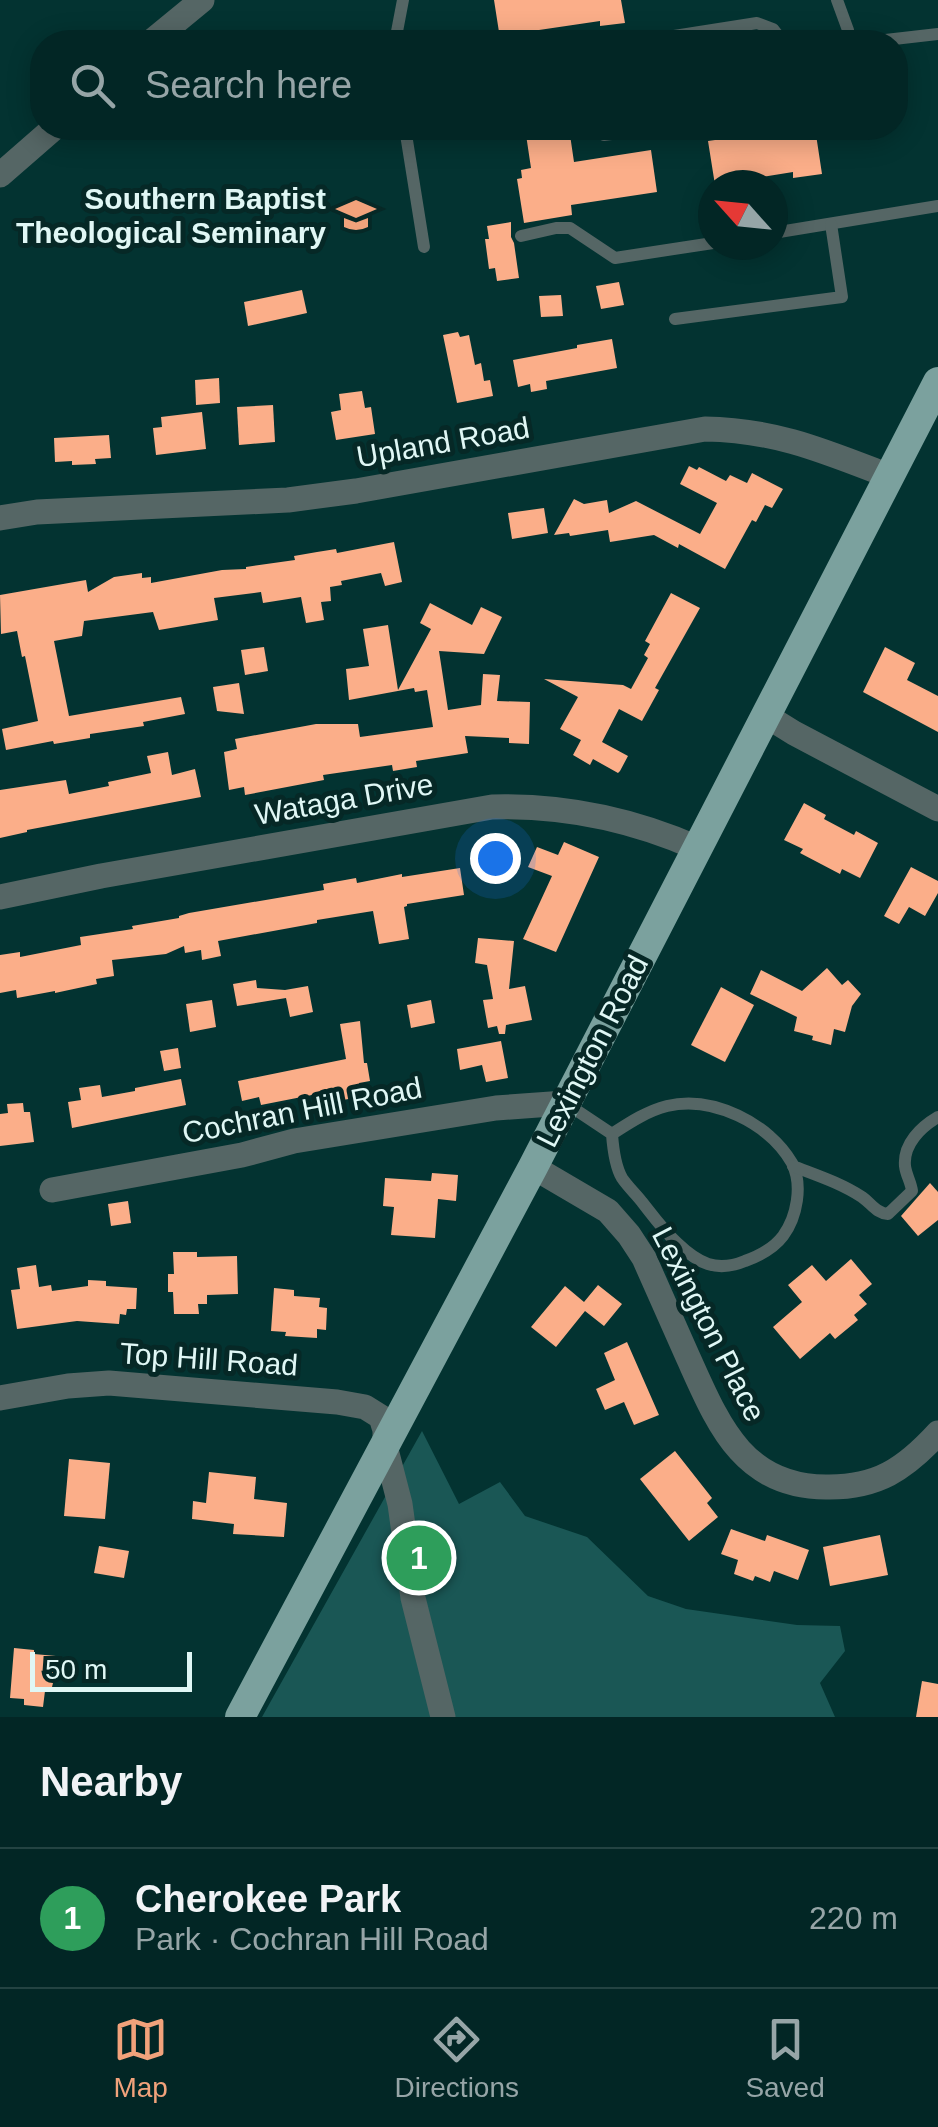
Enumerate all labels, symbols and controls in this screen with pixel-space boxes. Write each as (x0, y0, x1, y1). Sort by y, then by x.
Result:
search box (30, 30, 908, 140)
icon: search (65, 58, 120, 113)
text: Search here (145, 64, 352, 106)
north arrow (698, 170, 788, 260)
place label: Southern Baptist Theological Seminary (16, 182, 326, 249)
school or university icon: Southern Baptist Theological Seminary (335, 194, 377, 236)
street label: Upland Road (354, 411, 532, 473)
street label: Wataga Drive (252, 767, 436, 831)
your location (470, 833, 521, 884)
street label: Lexington Road (530, 950, 654, 1152)
street label: Cochran Hill Road (179, 1071, 425, 1149)
street label: Lexington Place (646, 1221, 772, 1427)
street label: Top Hill Road (119, 1336, 299, 1382)
pin: 1 (386, 1520, 452, 1596)
scale bar (30, 1647, 192, 1692)
text: 50 m (45, 1654, 107, 1685)
text: Nearby (40, 1758, 182, 1805)
text: Cherokee Park (135, 1878, 401, 1920)
text: 1 (64, 1900, 81, 1936)
text: 220 m (809, 1900, 898, 1936)
text: Park · Cochran Hill Road (135, 1921, 489, 1957)
tab: Map (113, 2012, 168, 2104)
tab: Directions (395, 2012, 519, 2104)
tab: Saved (745, 2012, 825, 2104)

